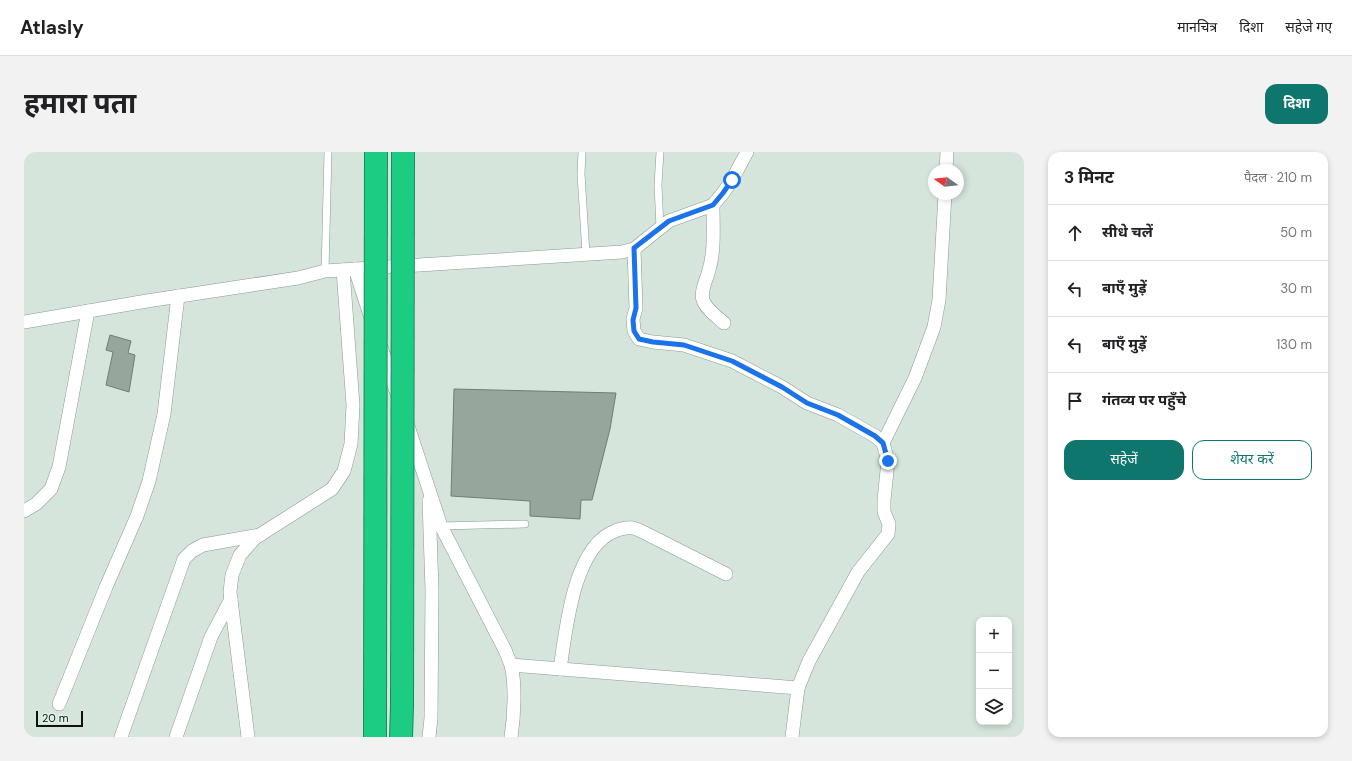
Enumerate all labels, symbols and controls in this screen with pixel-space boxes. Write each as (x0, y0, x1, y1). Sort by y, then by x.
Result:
text: Atlasly (20, 15, 84, 40)
text: मानचित्र (1177, 18, 1217, 36)
text: दिशा (1239, 18, 1263, 36)
text: सहेजे गए (1285, 18, 1332, 36)
button: दिशा (1265, 84, 1328, 124)
text: हमारा पता (24, 85, 136, 122)
north arrow (928, 164, 964, 200)
text: 3 मिनट (1064, 166, 1114, 188)
text: पैदल · 210 m (1244, 169, 1312, 186)
route start (723, 171, 741, 189)
icon: ahead (1064, 222, 1086, 244)
text: सीधे चलें (1102, 222, 1153, 242)
text: 50 m (1280, 224, 1312, 241)
icon: left (1064, 278, 1086, 300)
text: बाएँ मुड़ें (1102, 278, 1147, 298)
text: 30 m (1280, 280, 1312, 297)
icon: left (1064, 334, 1086, 356)
text: बाएँ मुड़ें (1102, 334, 1147, 354)
text: 130 m (1276, 336, 1312, 353)
icon: arrive (1064, 390, 1086, 412)
text: गंतव्य पर पहुँचे (1102, 390, 1186, 410)
button: सहेजें (1064, 440, 1184, 480)
button: शेयर करें (1192, 440, 1312, 480)
route end (879, 452, 897, 470)
map controls (976, 617, 1012, 725)
button: + (976, 617, 1012, 653)
button: − (976, 653, 1012, 689)
button: layers (976, 689, 1012, 725)
scale bar (36, 709, 83, 728)
text: 20 m (42, 711, 68, 725)

